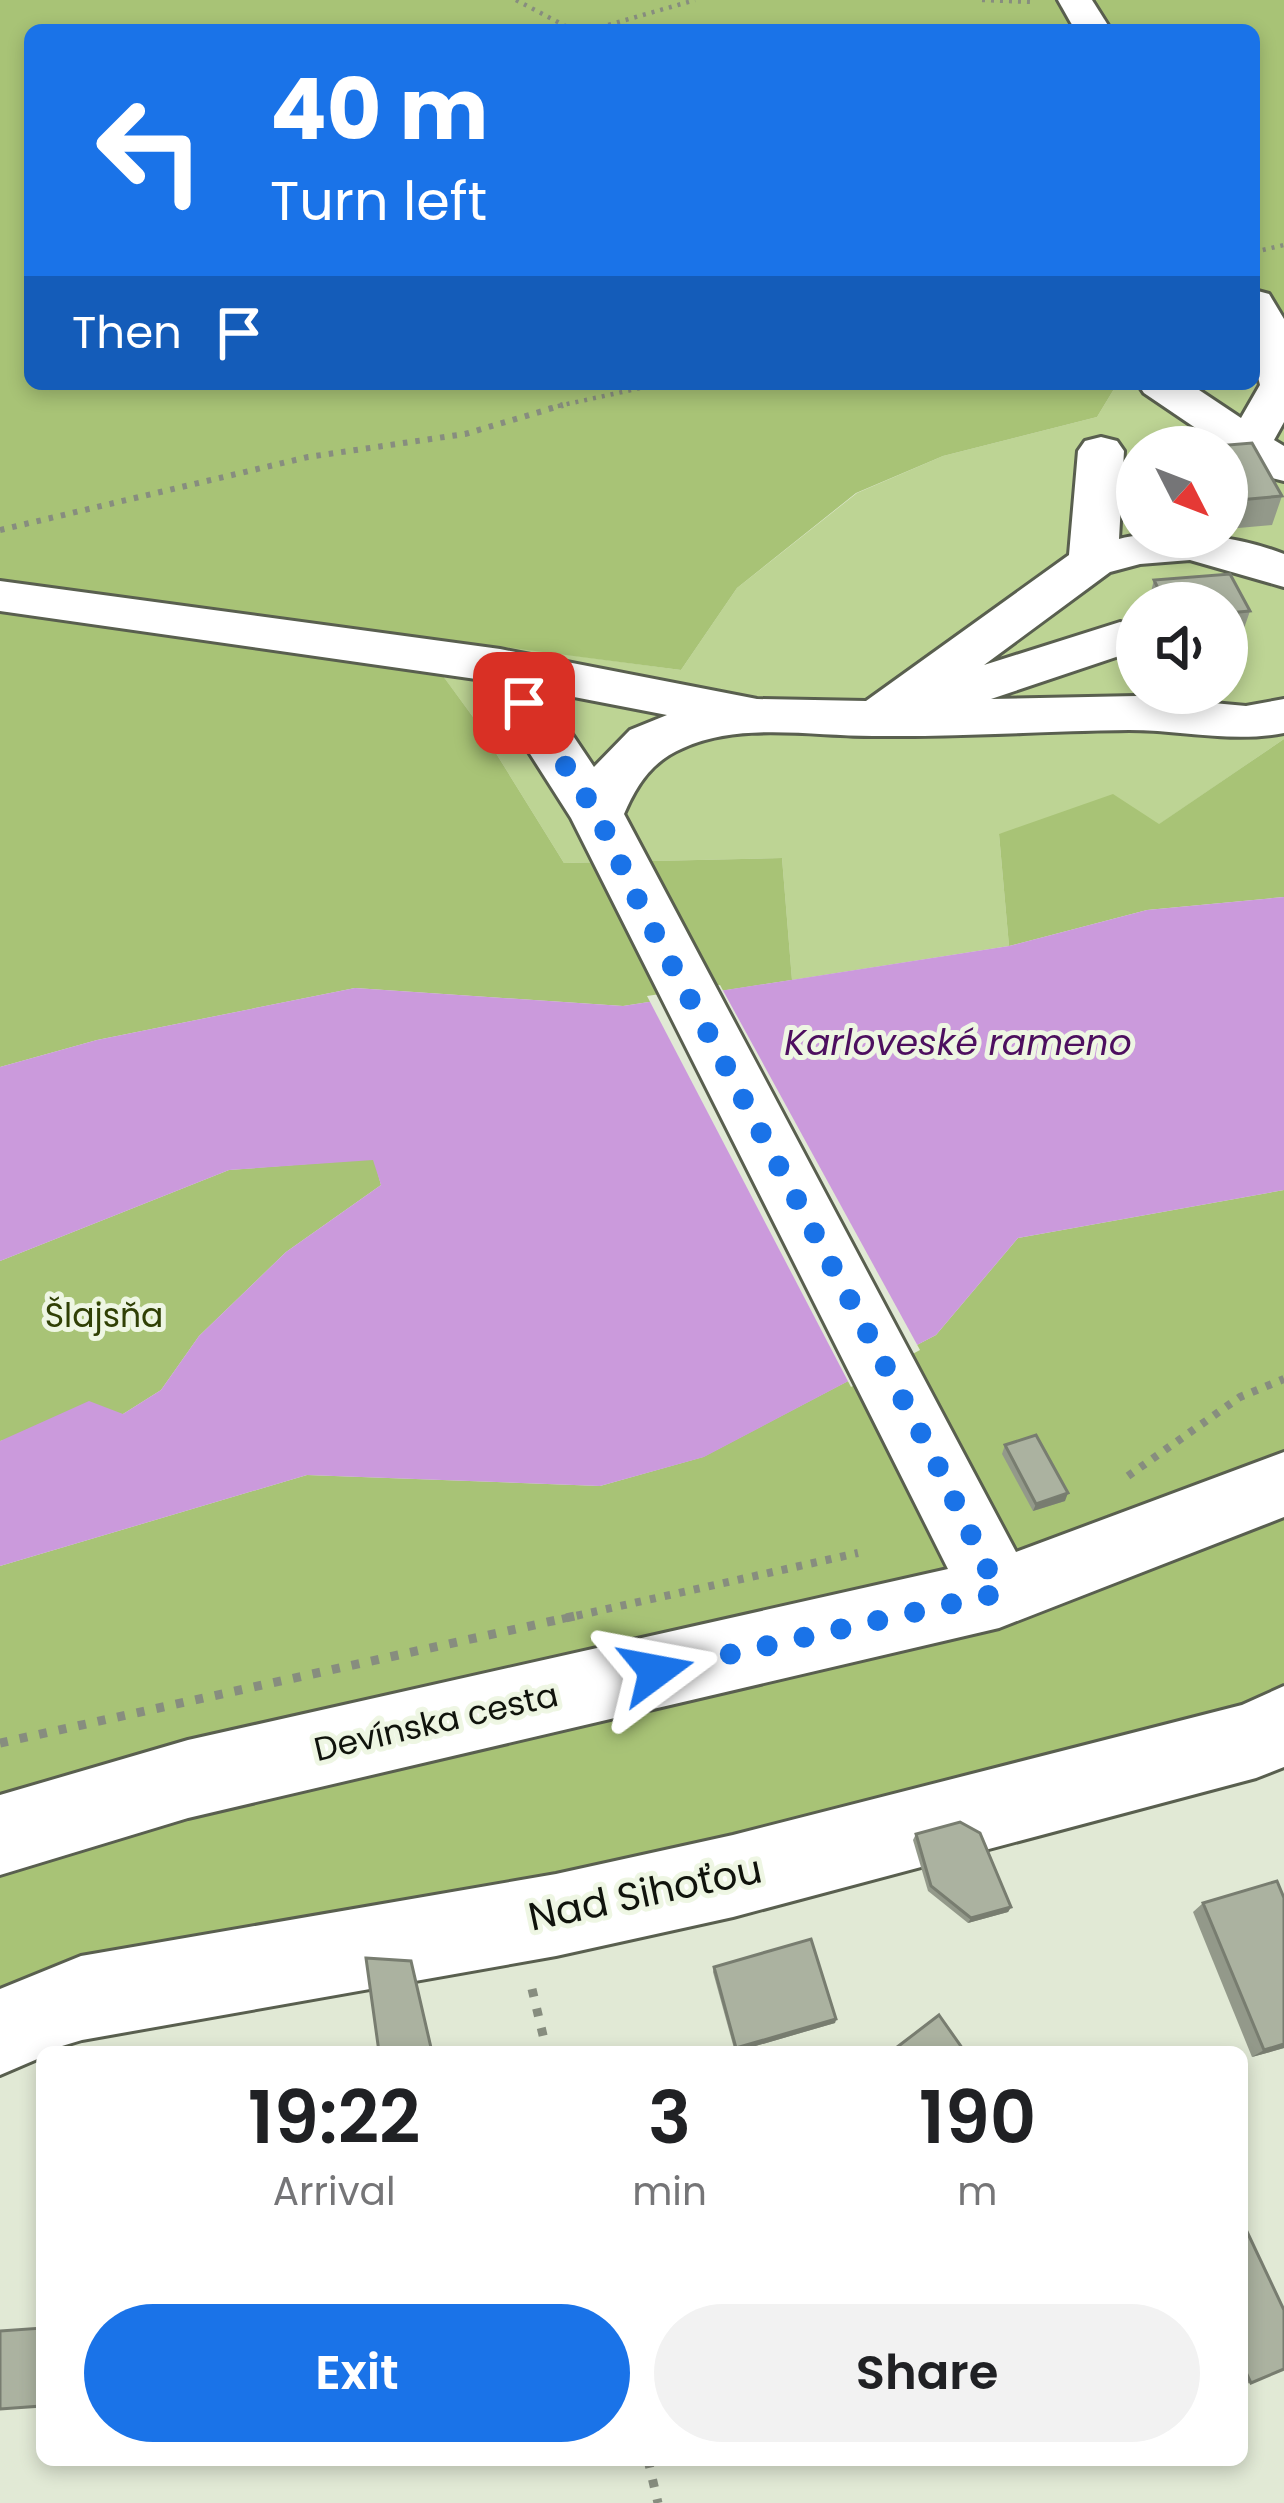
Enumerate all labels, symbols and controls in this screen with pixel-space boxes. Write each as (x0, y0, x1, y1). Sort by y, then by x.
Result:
text: 40 m (270, 51, 488, 168)
icon: left (72, 72, 228, 228)
text: Turn left (270, 163, 487, 239)
icon: arrive (206, 300, 272, 366)
text: Then (72, 301, 182, 364)
north arrow (1116, 426, 1248, 558)
map controls (1116, 426, 1248, 714)
button: sound (1116, 582, 1248, 714)
pin (473, 652, 575, 754)
icon: arrive (491, 670, 557, 736)
water label: Karloveské rameno (784, 1017, 1132, 1068)
park label: Šlajsňa (45, 1292, 163, 1339)
position arrow (593, 1608, 719, 1734)
street label: Devínska cesta (309, 1671, 563, 1773)
street label: Nad Sihoťou (523, 1841, 767, 1945)
text: 19:22 (248, 2067, 420, 2168)
text: 3 (648, 2067, 691, 2168)
text: 190 (919, 2067, 1036, 2168)
text: Arrival (273, 2164, 395, 2219)
text: min (632, 2164, 707, 2219)
text: m (957, 2164, 998, 2219)
button: Exit (84, 2304, 630, 2442)
button: Share (654, 2304, 1200, 2442)

